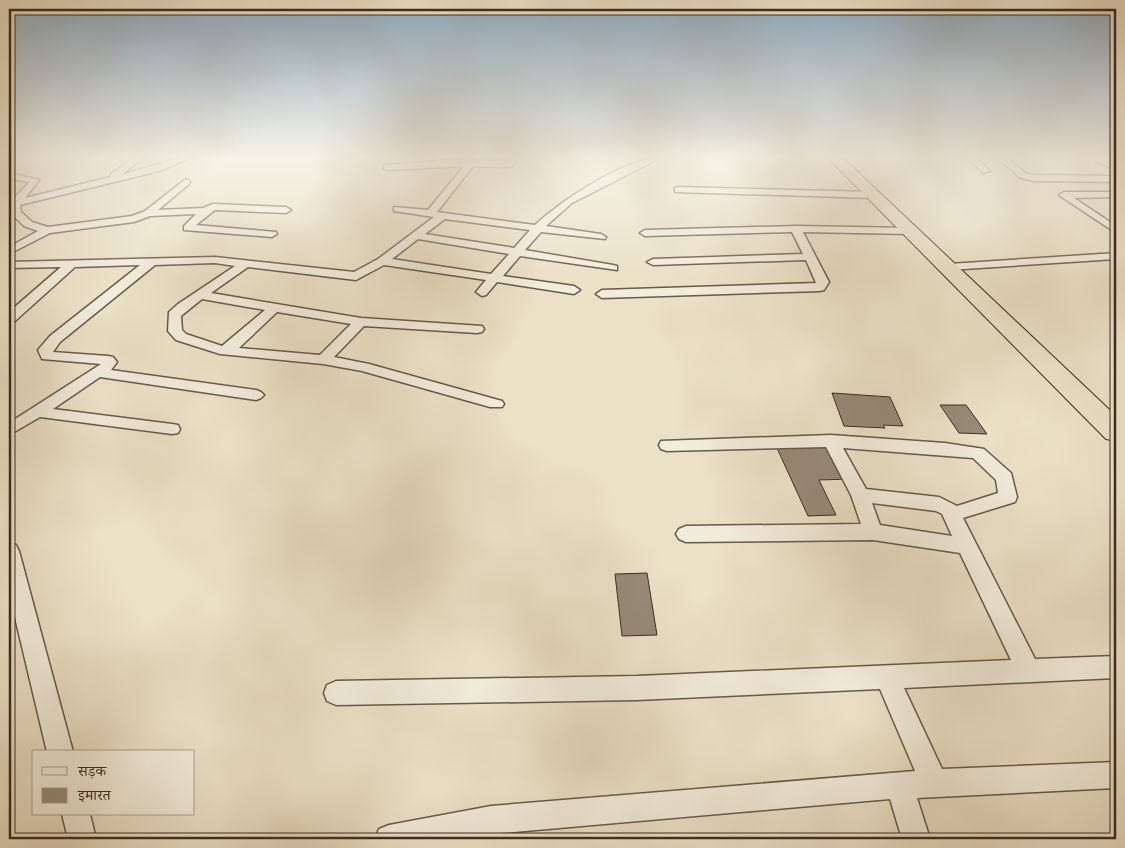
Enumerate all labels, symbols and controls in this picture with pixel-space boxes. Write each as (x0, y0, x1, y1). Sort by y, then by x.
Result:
legend (32, 750, 195, 816)
text: सड़क (77, 762, 107, 780)
text: इमारत (77, 786, 112, 804)

